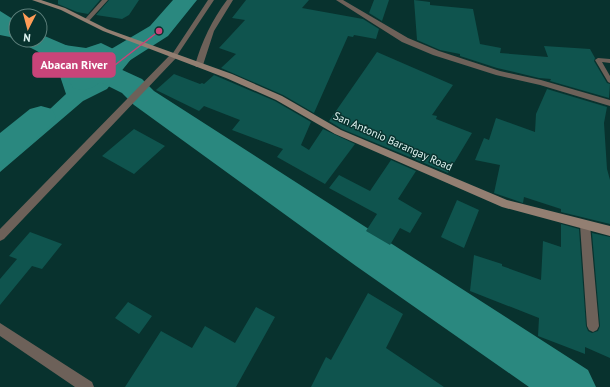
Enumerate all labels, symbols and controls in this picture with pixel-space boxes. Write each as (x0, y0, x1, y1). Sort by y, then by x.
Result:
north arrow (8, 8, 48, 48)
text: N (23, 31, 31, 45)
callout: Abacan River (33, 53, 115, 77)
text: Abacan River (41, 57, 108, 72)
street label: San Antonio Barangay Road (331, 108, 455, 174)

